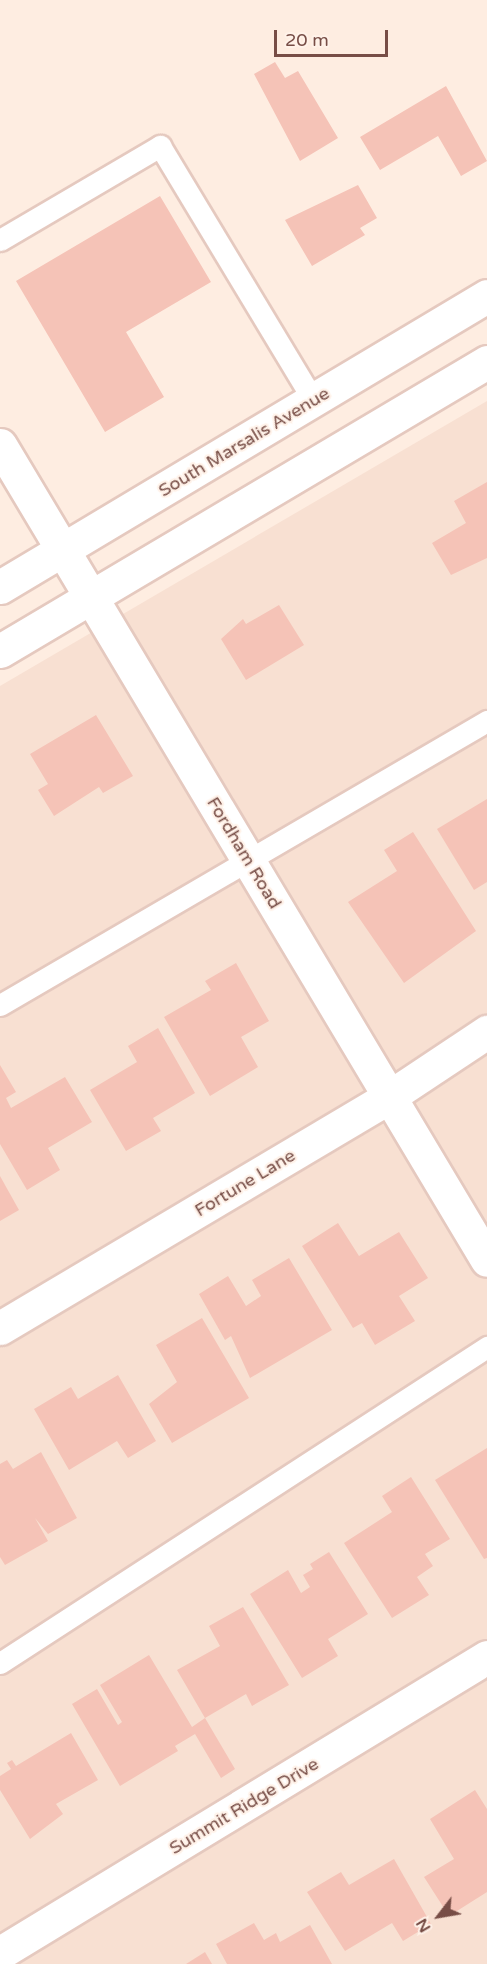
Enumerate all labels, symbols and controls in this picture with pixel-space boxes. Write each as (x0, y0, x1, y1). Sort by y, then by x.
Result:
scale bar (277, 18, 391, 56)
text: 20 m (285, 29, 329, 51)
street label: South Marsalis Avenue (155, 382, 333, 502)
street label: Fordham Road (202, 793, 286, 913)
street label: Fortune Lane (191, 1145, 299, 1221)
street label: Summit Ridge Drive (165, 1753, 323, 1859)
north arrow (409, 1886, 469, 1946)
text: N (412, 1915, 435, 1936)

